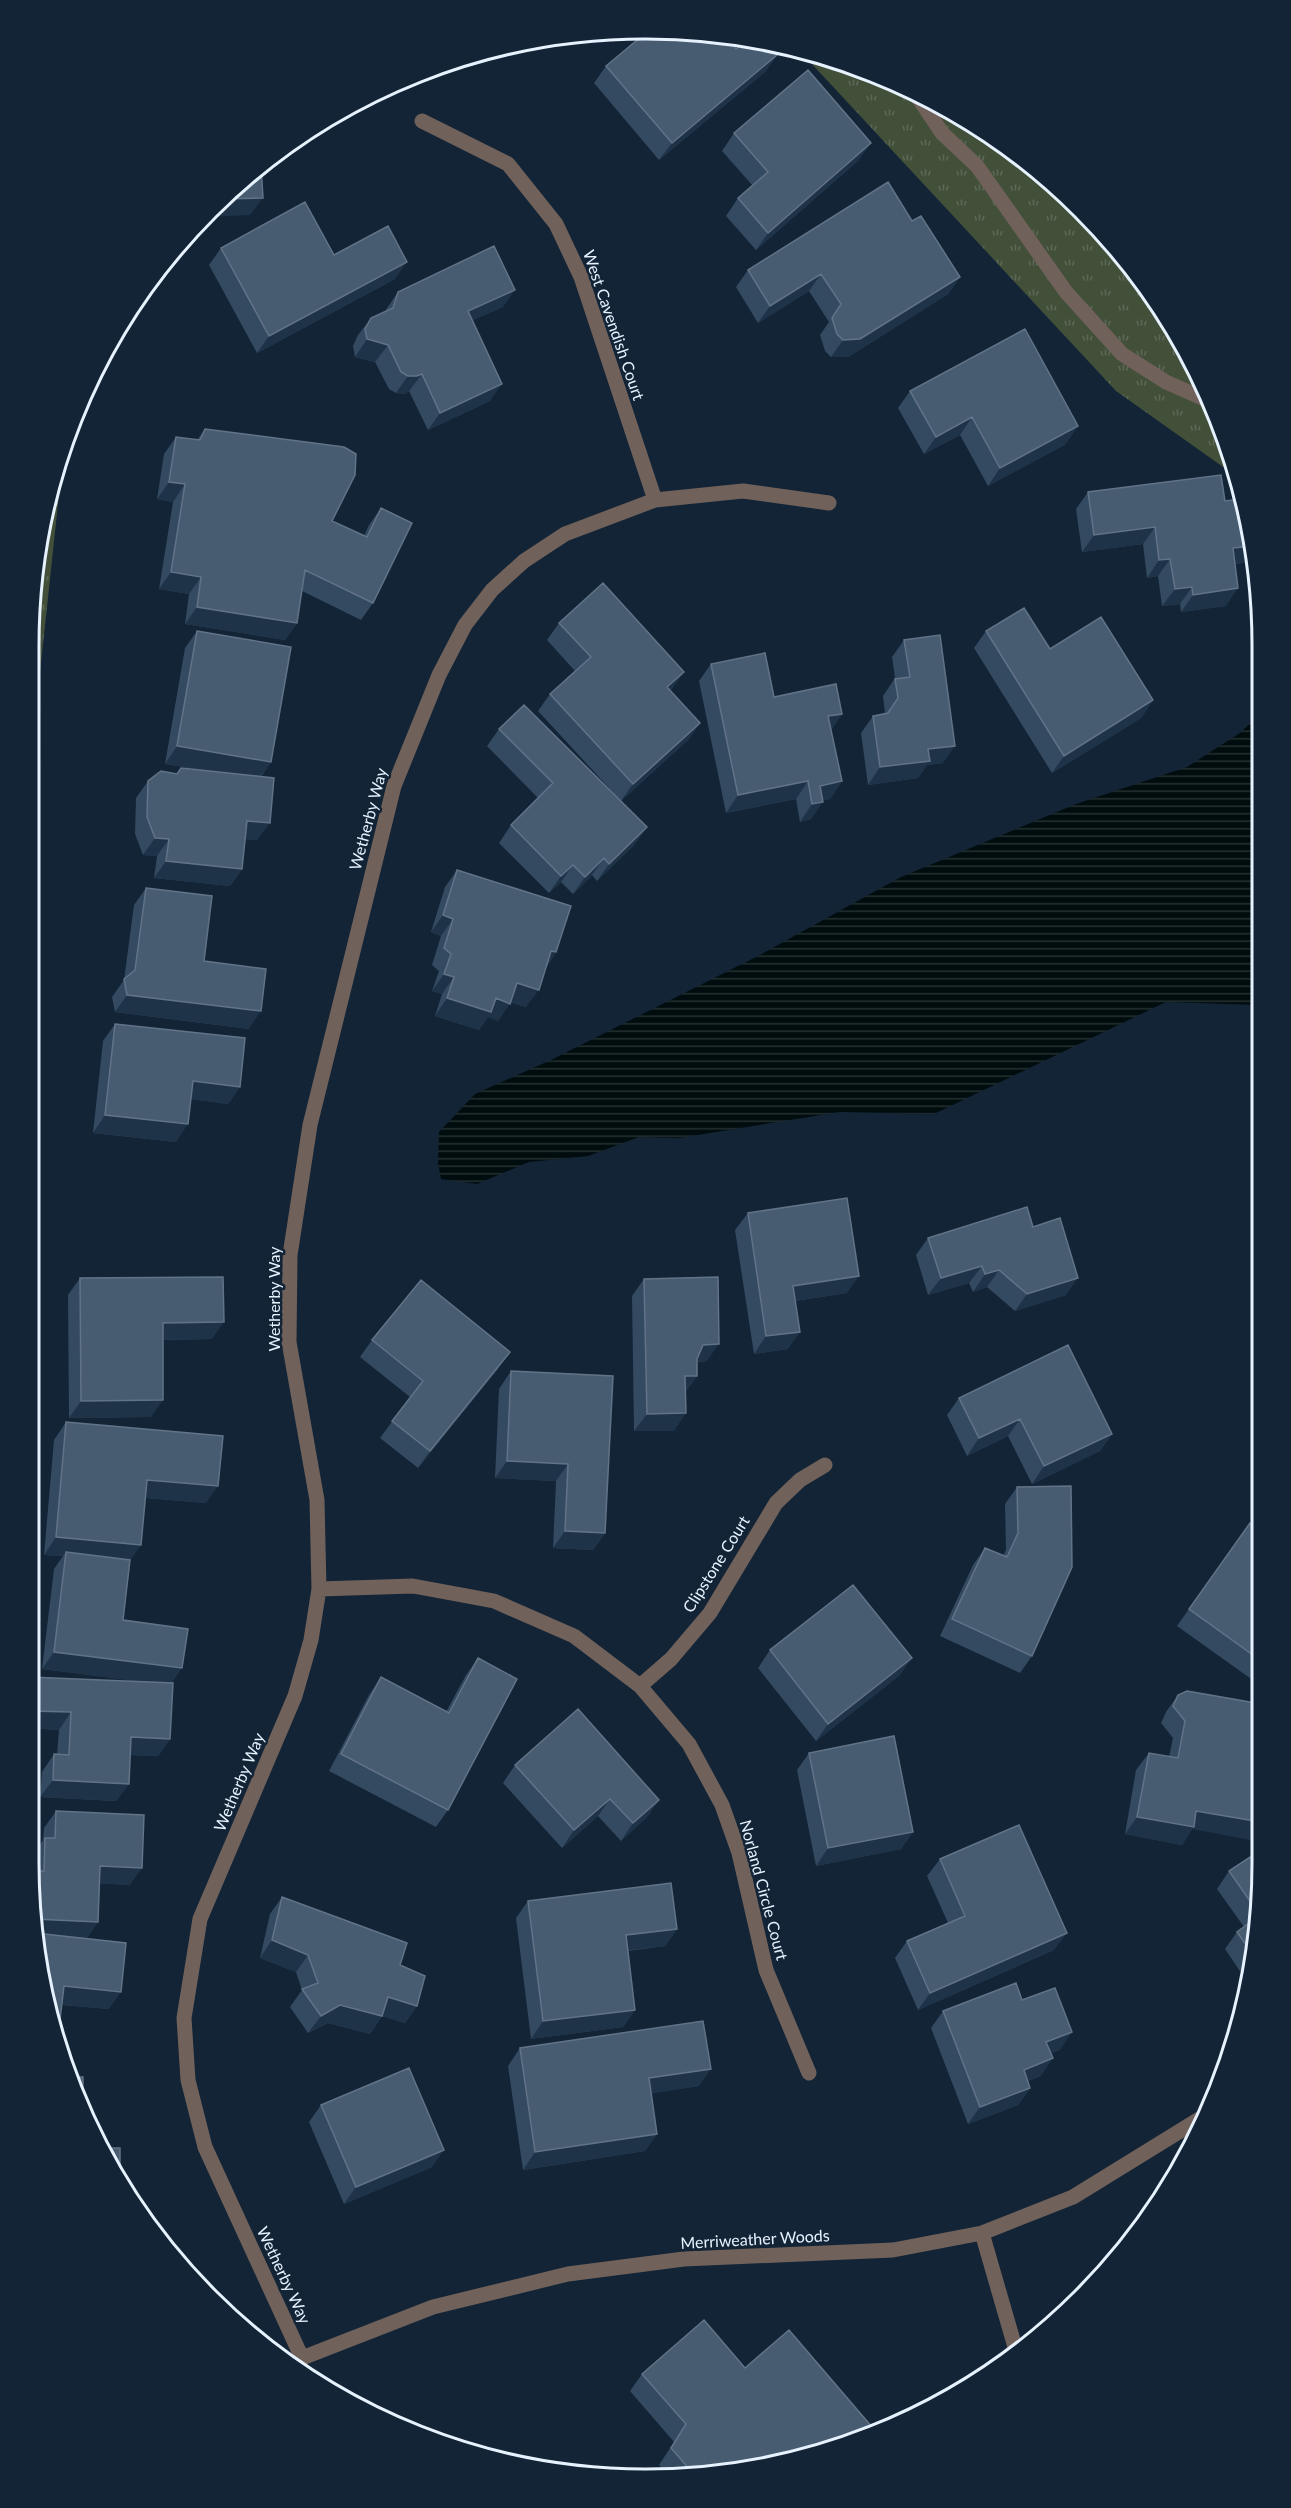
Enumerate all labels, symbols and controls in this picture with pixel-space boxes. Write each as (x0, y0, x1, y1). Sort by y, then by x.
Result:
street label: West Cavendish Court (580, 247, 649, 403)
street label: Wetherby Way (345, 765, 390, 872)
street label: Wetherby Way (264, 1246, 283, 1352)
street label: Clipstone Court (678, 1512, 753, 1616)
street label: Wetherby Way (209, 1729, 268, 1834)
street label: Norland Circle Court (737, 1818, 792, 1962)
street label: Wetherby Way (254, 2223, 316, 2327)
street label: Merriweather Woods (680, 2225, 830, 2252)

